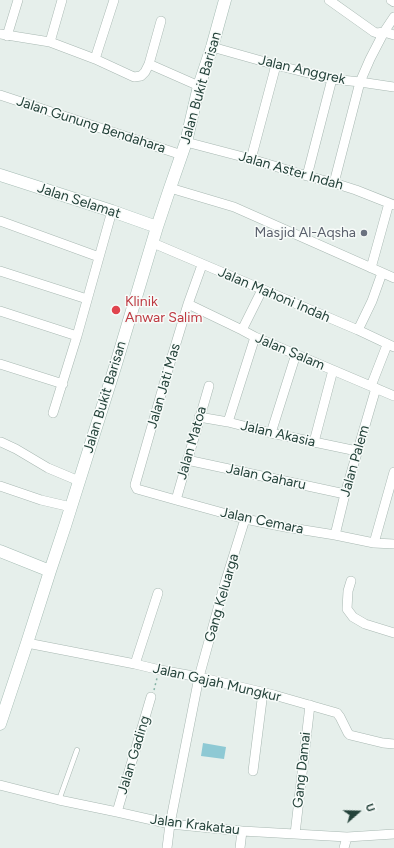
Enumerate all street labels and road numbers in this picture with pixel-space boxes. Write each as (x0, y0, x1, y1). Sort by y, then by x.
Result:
street label: Jalan Bukit Barisan (177, 30, 225, 146)
street label: Jalan Anggrek (257, 52, 347, 88)
street label: Jalan Gunung Bendahara (14, 93, 168, 157)
street label: Jalan Aster Indah (237, 148, 345, 194)
street label: Jalan Selamat (35, 180, 123, 222)
street label: Jalan Mahoni Indah (215, 264, 333, 326)
street label: Jalan Salam (253, 330, 327, 374)
street label: Jalan Bukit Barisan (80, 339, 130, 455)
street label: Jalan Jati Mas (144, 342, 184, 430)
street label: Jalan Matoa (174, 404, 210, 482)
street label: Jalan Akasia (239, 417, 317, 451)
street label: Jalan Palem (337, 423, 373, 499)
street label: Jalan Gaharu (225, 460, 307, 494)
street label: Jalan Cemara (219, 504, 305, 538)
street label: Gang Keluarga (201, 552, 243, 644)
street label: Jalan Gajah Mungkur (151, 660, 283, 706)
street label: Jalan Gading (114, 714, 154, 796)
street label: Gang Damai (290, 731, 314, 809)
street label: Jalan Krakatau (149, 811, 241, 839)

